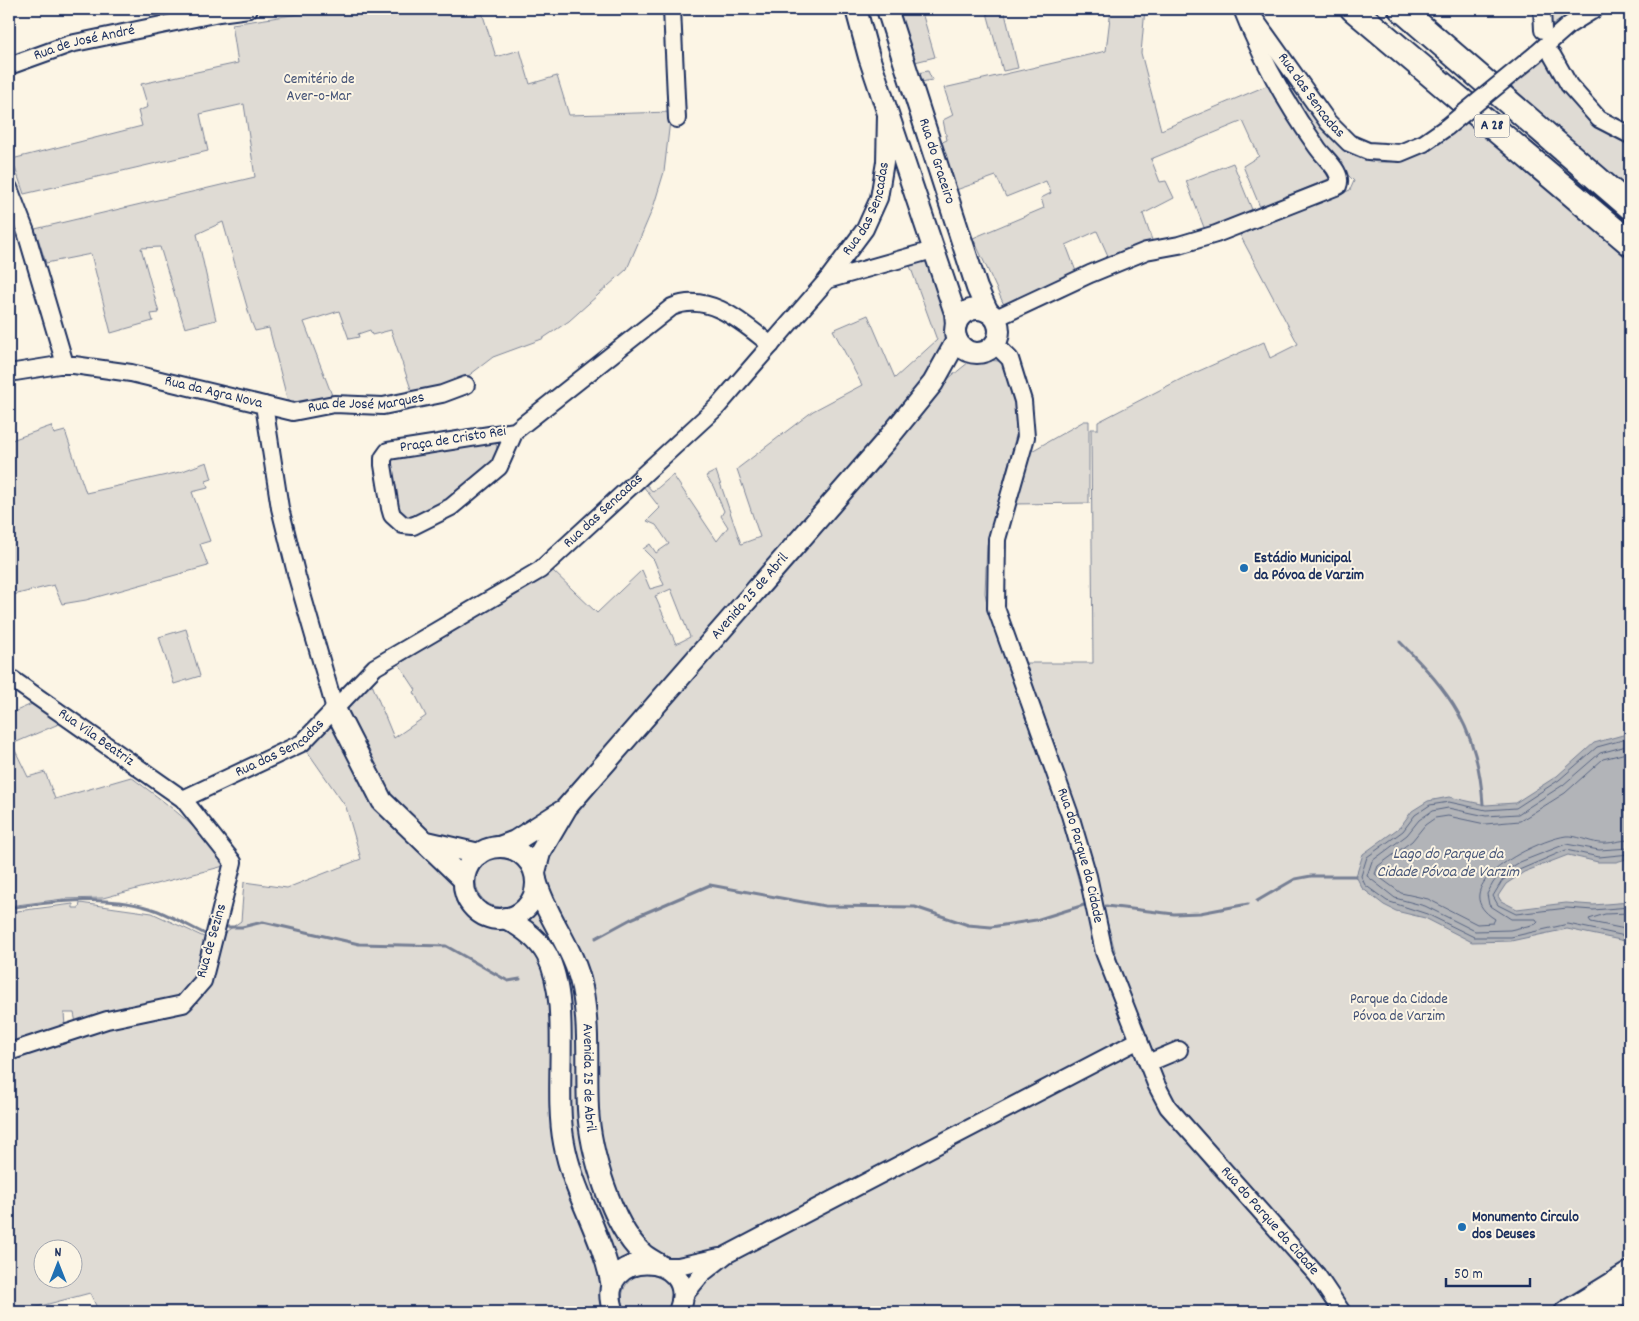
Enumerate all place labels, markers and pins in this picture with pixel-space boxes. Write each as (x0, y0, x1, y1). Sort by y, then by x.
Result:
place label: Estádio Municipal da Póvoa de Varzim (1254, 548, 1364, 587)
marker: Estádio Municipal da Póvoa de Varzim (1238, 562, 1250, 574)
place label: Monumento Circulo dos Deuses (1472, 1207, 1579, 1246)
marker: Monumento Circulo dos Deuses (1456, 1221, 1468, 1233)

